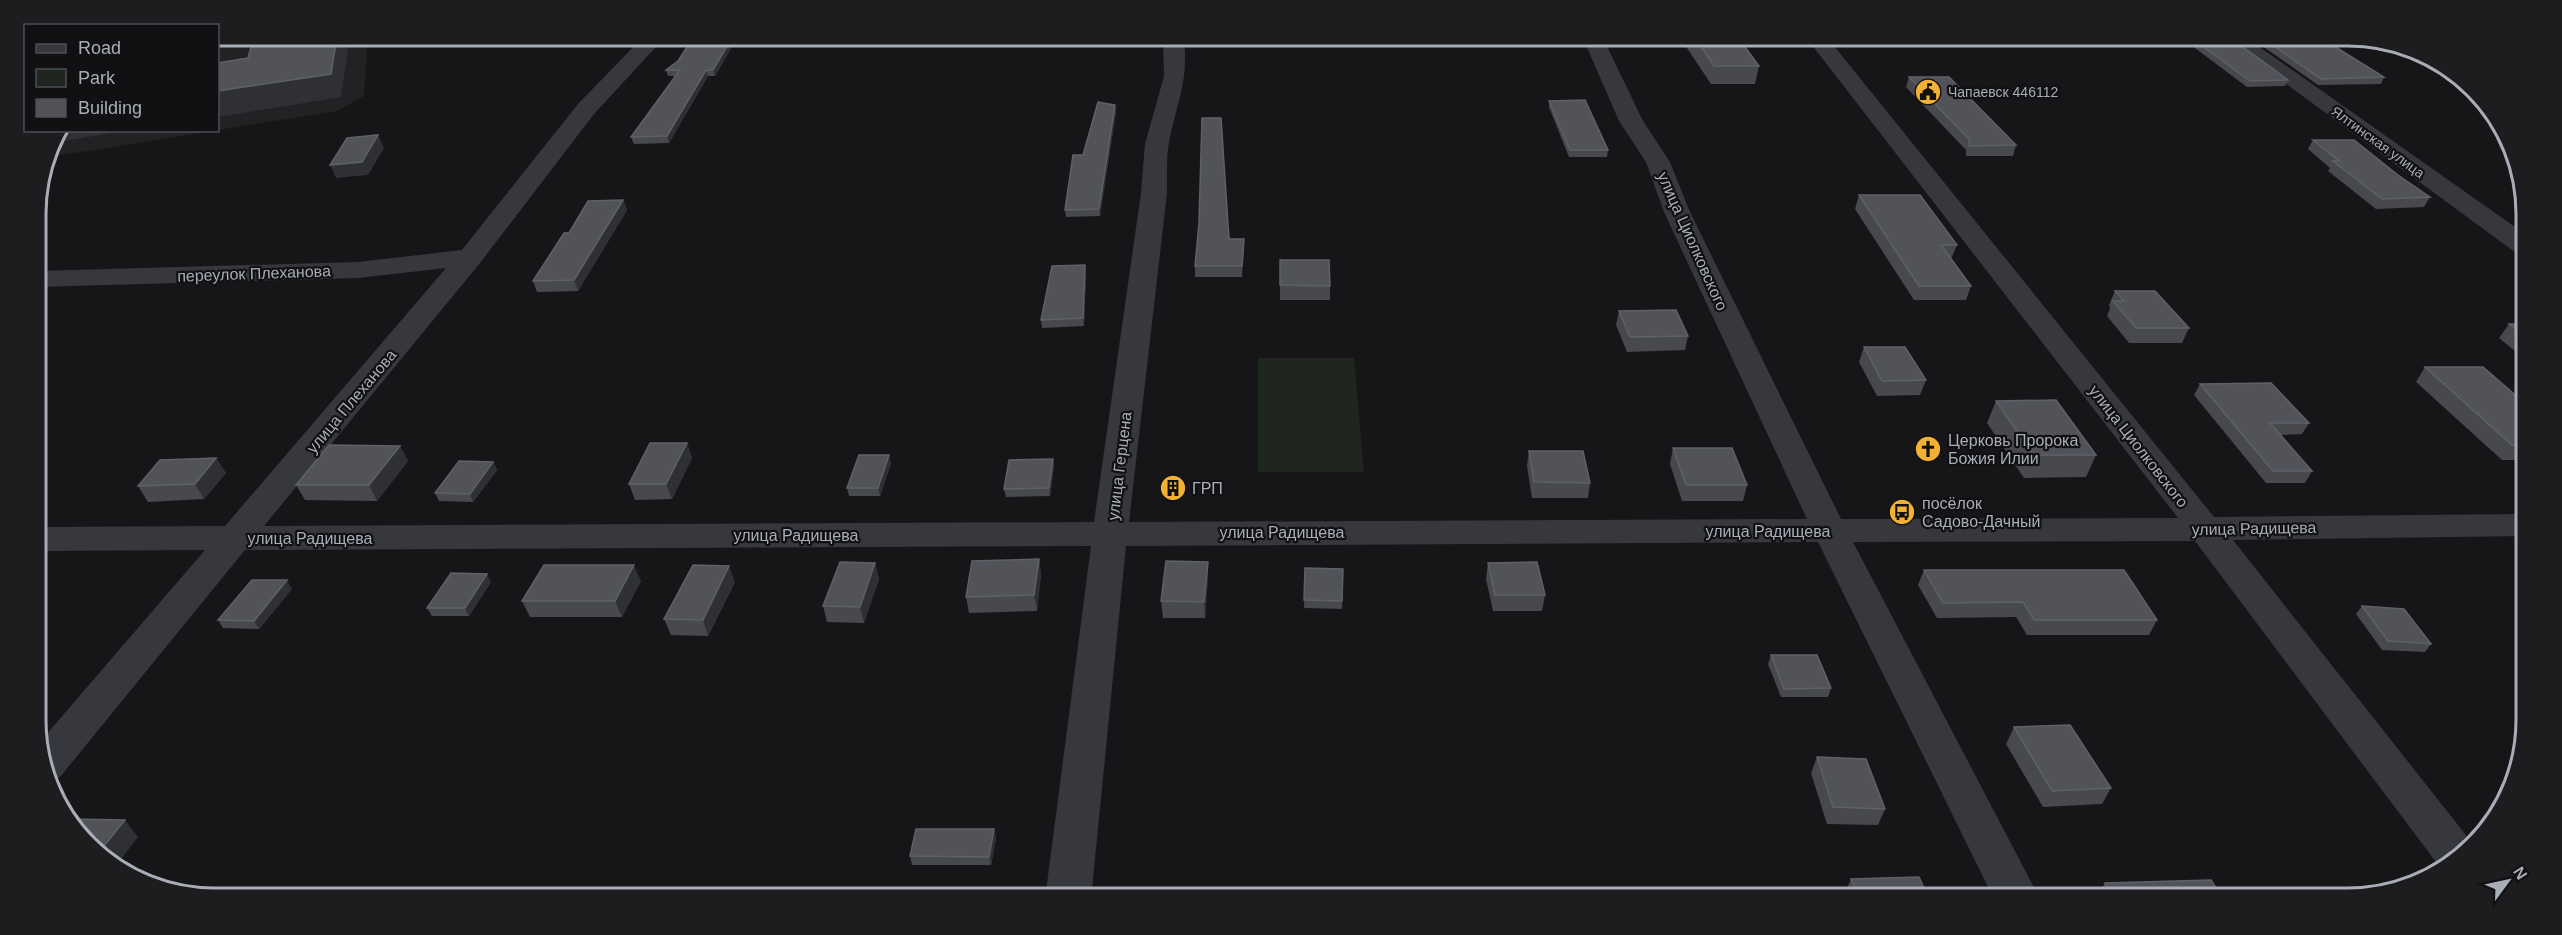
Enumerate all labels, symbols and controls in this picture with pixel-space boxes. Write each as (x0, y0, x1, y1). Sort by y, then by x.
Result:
legend (24, 24, 219, 132)
text: Road (78, 38, 121, 58)
text: Park (78, 68, 116, 88)
public building icon: Чапаевск 446112 (1913, 77, 1943, 107)
place label: Чапаевск 446112 (1948, 84, 2058, 100)
text: Building (78, 98, 142, 118)
street label: Ялтинская улица (2328, 103, 2428, 181)
street label: улица Циолковского (1654, 169, 1731, 313)
street label: переулок Плеханова (177, 262, 331, 285)
street label: улица Плеханова (303, 346, 400, 456)
street label: улица Циолковского (2086, 382, 2192, 511)
street label: улица Герцена (1104, 411, 1135, 521)
place label: Церковь Пророка Божия Илии (1948, 432, 2078, 467)
church icon: Церковь Пророка Божия Илии (1913, 434, 1943, 464)
building icon: ГРП (1158, 473, 1188, 503)
place label: ГРП (1192, 480, 1223, 497)
place label: посёлок Садово-Дачный (1922, 495, 2040, 530)
bus stop icon: посёлок Садово-Дачный (1887, 497, 1917, 527)
street label: улица Радищева (2191, 519, 2317, 538)
street label: улица Радищева (1706, 523, 1831, 540)
street label: улица Радищева (1220, 524, 1345, 541)
street label: улица Радищева (734, 527, 859, 544)
street label: улица Радищева (248, 530, 373, 547)
north arrow (2478, 851, 2538, 911)
text: N (2510, 864, 2530, 883)

